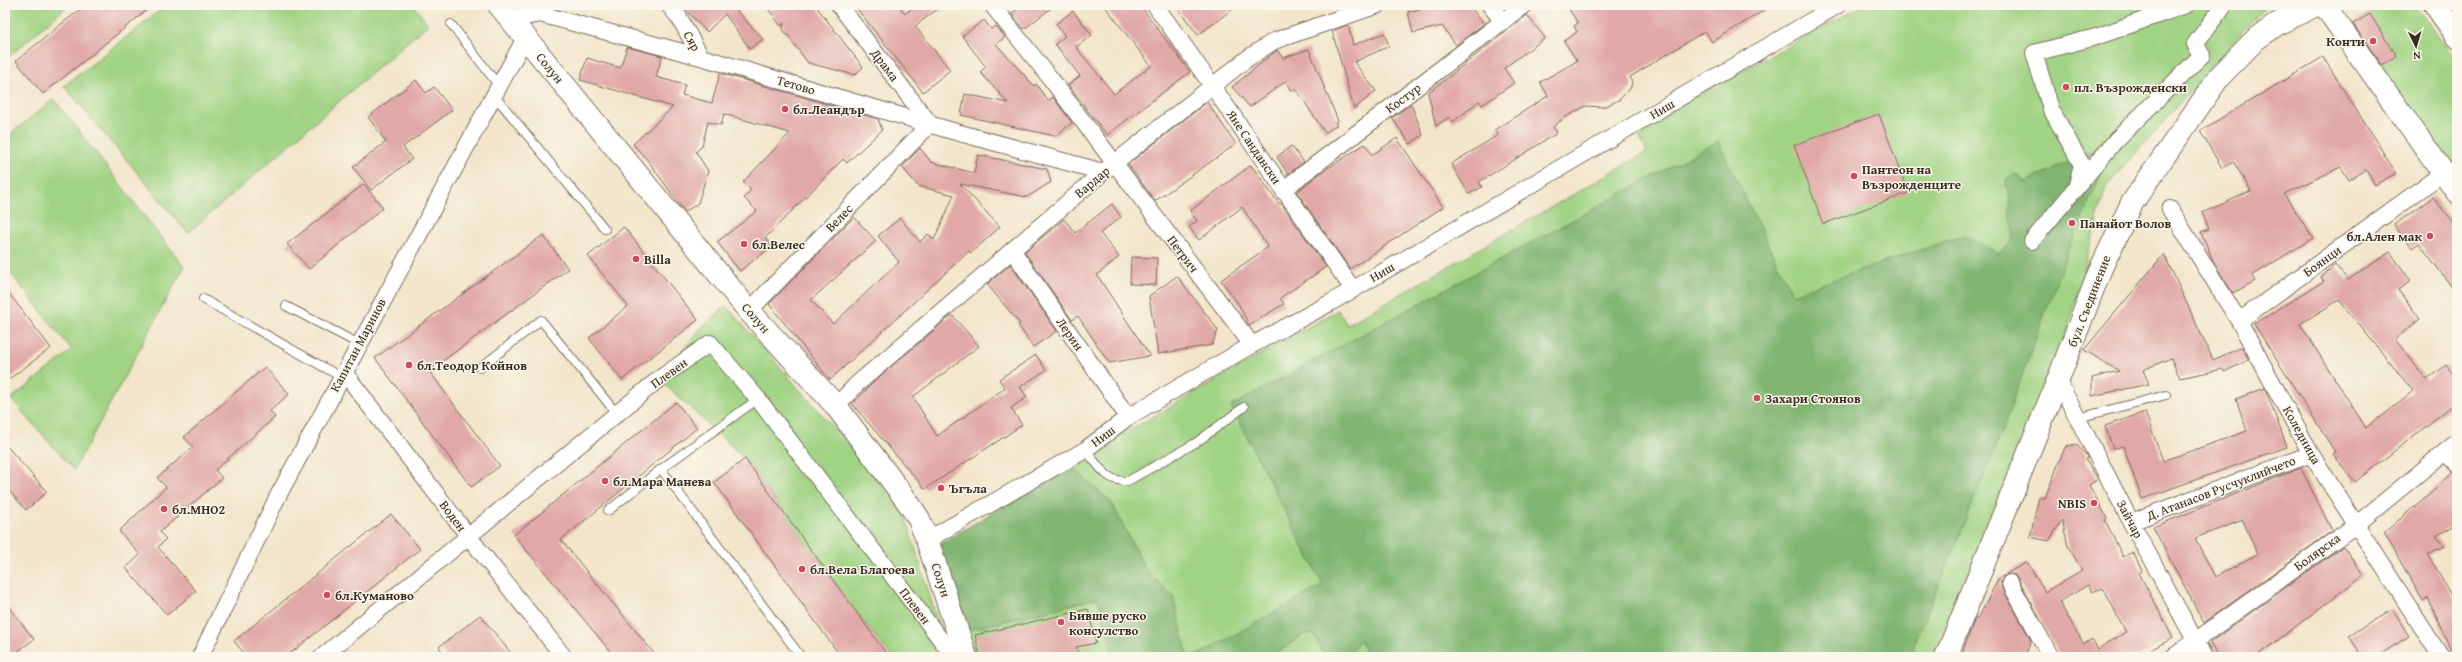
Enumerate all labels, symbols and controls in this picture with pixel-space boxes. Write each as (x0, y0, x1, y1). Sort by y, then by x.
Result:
north arrow (2396, 26, 2436, 66)
street label: Сяр (679, 27, 705, 55)
place label: Конти (2326, 32, 2365, 51)
marker: Конти (2368, 36, 2378, 46)
street label: Драма (866, 44, 904, 86)
street label: Солун (532, 48, 569, 88)
text: N (2412, 48, 2421, 64)
street label: Тетово (775, 70, 818, 100)
street label: Костур (1381, 78, 1425, 118)
place label: пл. Възрожденски (2074, 78, 2187, 97)
marker: пл. Възрожденски (2061, 82, 2071, 92)
street label: Ниш (1646, 94, 1678, 124)
place label: бл.Леандър (793, 100, 865, 119)
marker: бл.Леандър (780, 104, 790, 114)
street label: Яне Сандански (1222, 105, 1286, 188)
place label: Пантеон на Възрожденците (1862, 160, 1961, 194)
street label: Вардар (1070, 162, 1114, 202)
marker: Пантеон на Възрожденците (1849, 171, 1859, 181)
street label: Велес (821, 200, 857, 236)
place label: Панайот Волов (2080, 214, 2171, 233)
marker: Панайот Волов (2067, 218, 2077, 228)
place label: бл.Ален мак (2347, 227, 2423, 246)
street label: Петрич (1163, 231, 1203, 277)
marker: бл.Ален мак (2425, 231, 2435, 241)
place label: бл.Велес (752, 235, 805, 254)
marker: бл.Велес (739, 239, 749, 249)
street label: Боянци (2299, 240, 2345, 281)
place label: Billa (644, 250, 671, 269)
street label: бул. Съединение (2063, 252, 2115, 350)
marker: Billa (631, 254, 641, 264)
street label: Ниш (1366, 257, 1398, 287)
street label: Капитан Маринов (325, 295, 391, 395)
street label: Солун (737, 299, 775, 338)
street label: Лерин (1052, 314, 1089, 355)
street label: Плевен (647, 353, 692, 393)
place label: бл.Теодор Койнов (417, 356, 527, 375)
marker: бл.Теодор Койнов (404, 360, 414, 370)
place label: Захари Стоянов (1765, 389, 1861, 408)
marker: Захари Стоянов (1752, 393, 1762, 403)
street label: Коледница (2278, 402, 2326, 468)
street label: Ниш (1087, 420, 1119, 451)
street label: Д. Атанасов Русчуклийчето (2143, 451, 2299, 526)
place label: бл.Мара Манева (613, 472, 712, 491)
marker: бл.Мара Манева (600, 476, 610, 486)
place label: Ъгъла (949, 479, 987, 498)
marker: Ъгъла (936, 483, 946, 493)
place label: NBIS (2058, 494, 2086, 513)
street label: Воден (435, 496, 471, 536)
street label: Зайчар (2112, 497, 2148, 541)
marker: NBIS (2089, 498, 2099, 508)
place label: бл.МНО2 (172, 500, 225, 519)
marker: бл.МНО2 (159, 504, 169, 514)
street label: Болярска (2290, 528, 2345, 575)
place label: бл.Вела Благоева (810, 560, 915, 579)
street label: Солун (927, 560, 956, 600)
marker: бл.Вела Благоева (797, 564, 807, 574)
street label: Плевен (895, 584, 935, 629)
place label: бл.Куманово (335, 586, 414, 605)
marker: бл.Куманово (322, 590, 332, 600)
place label: Бивше руско консулство (1069, 606, 1147, 640)
marker: Бивше руско консулство (1056, 617, 1066, 627)

